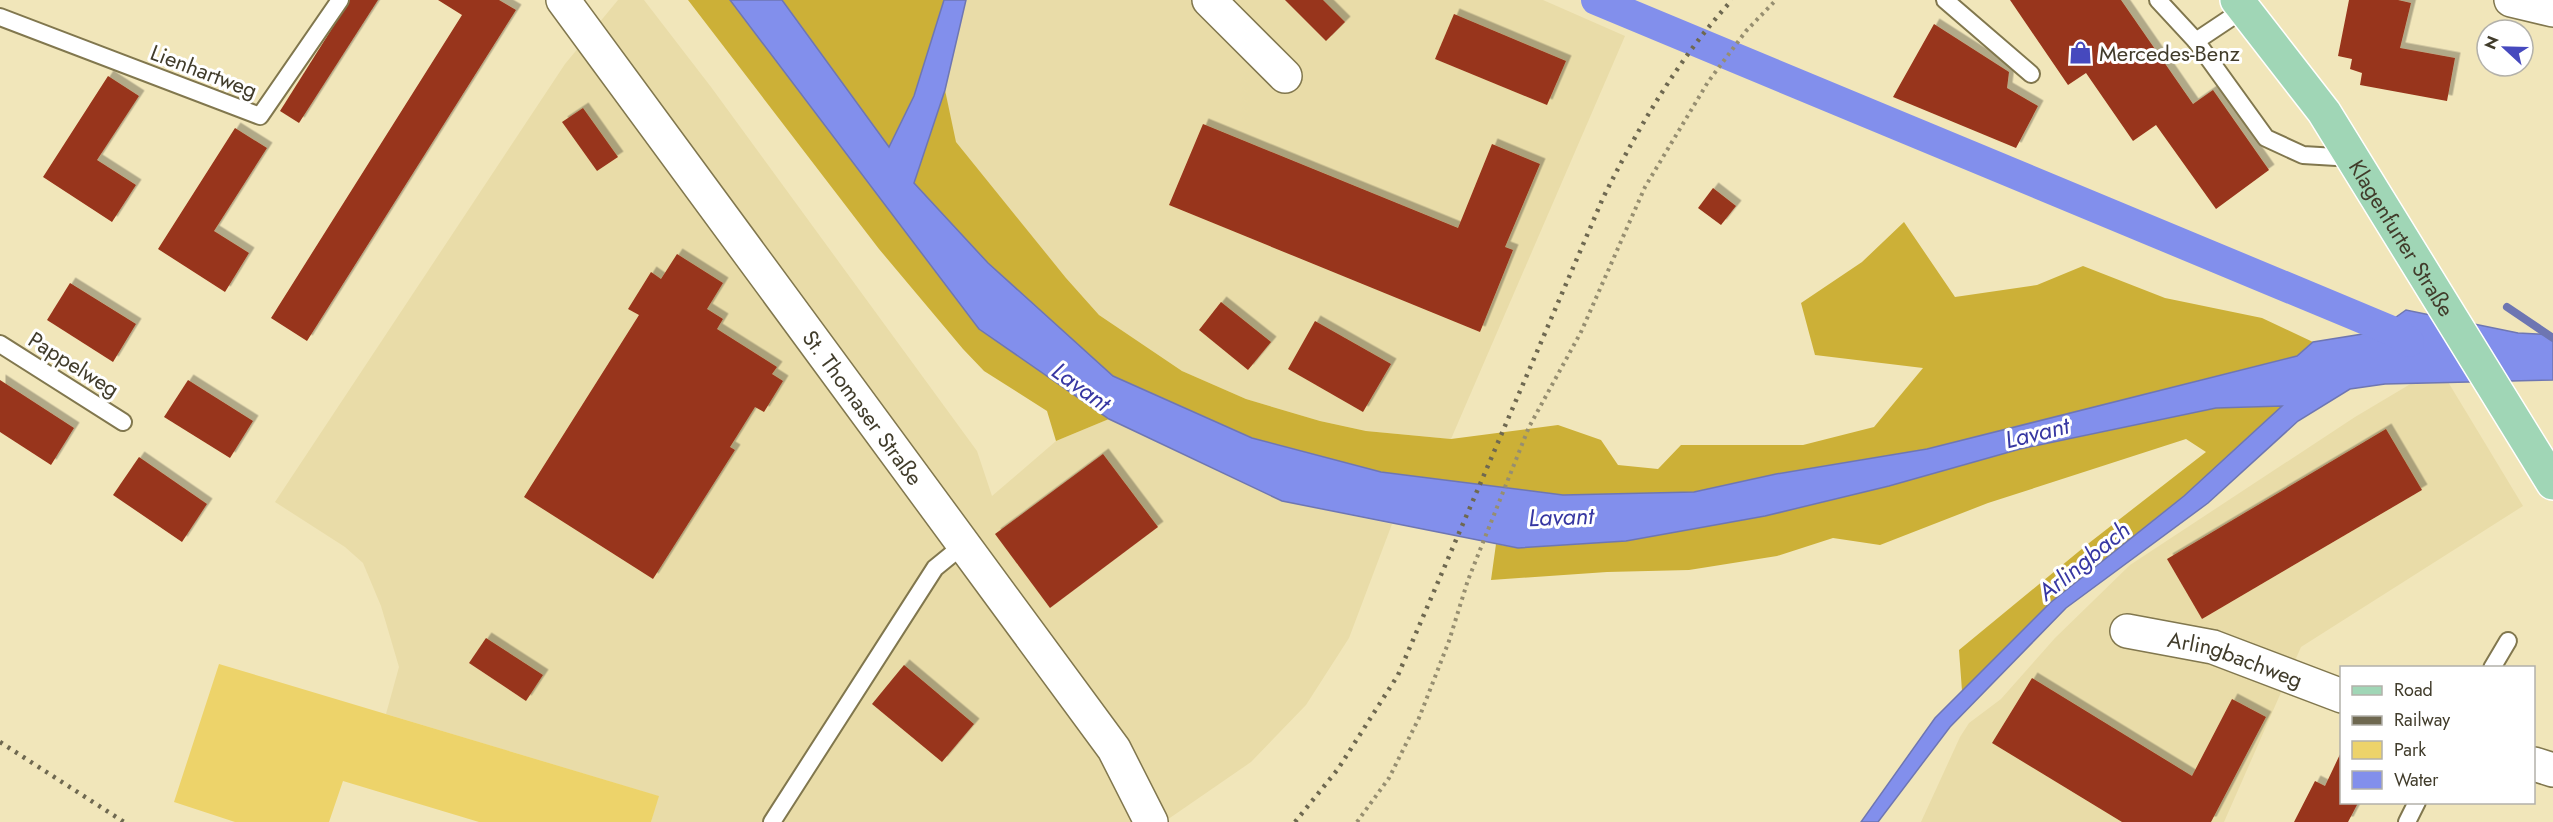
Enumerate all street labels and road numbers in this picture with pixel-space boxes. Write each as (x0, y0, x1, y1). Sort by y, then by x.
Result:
street label: Lienhartweg (146, 36, 262, 106)
street label: Klagenfurter Straße (2341, 154, 2462, 323)
street label: Pappelweg (22, 323, 126, 405)
street label: St. Thomaser Straße (795, 323, 931, 492)
street label: Arlingbachweg (2165, 623, 2307, 696)

